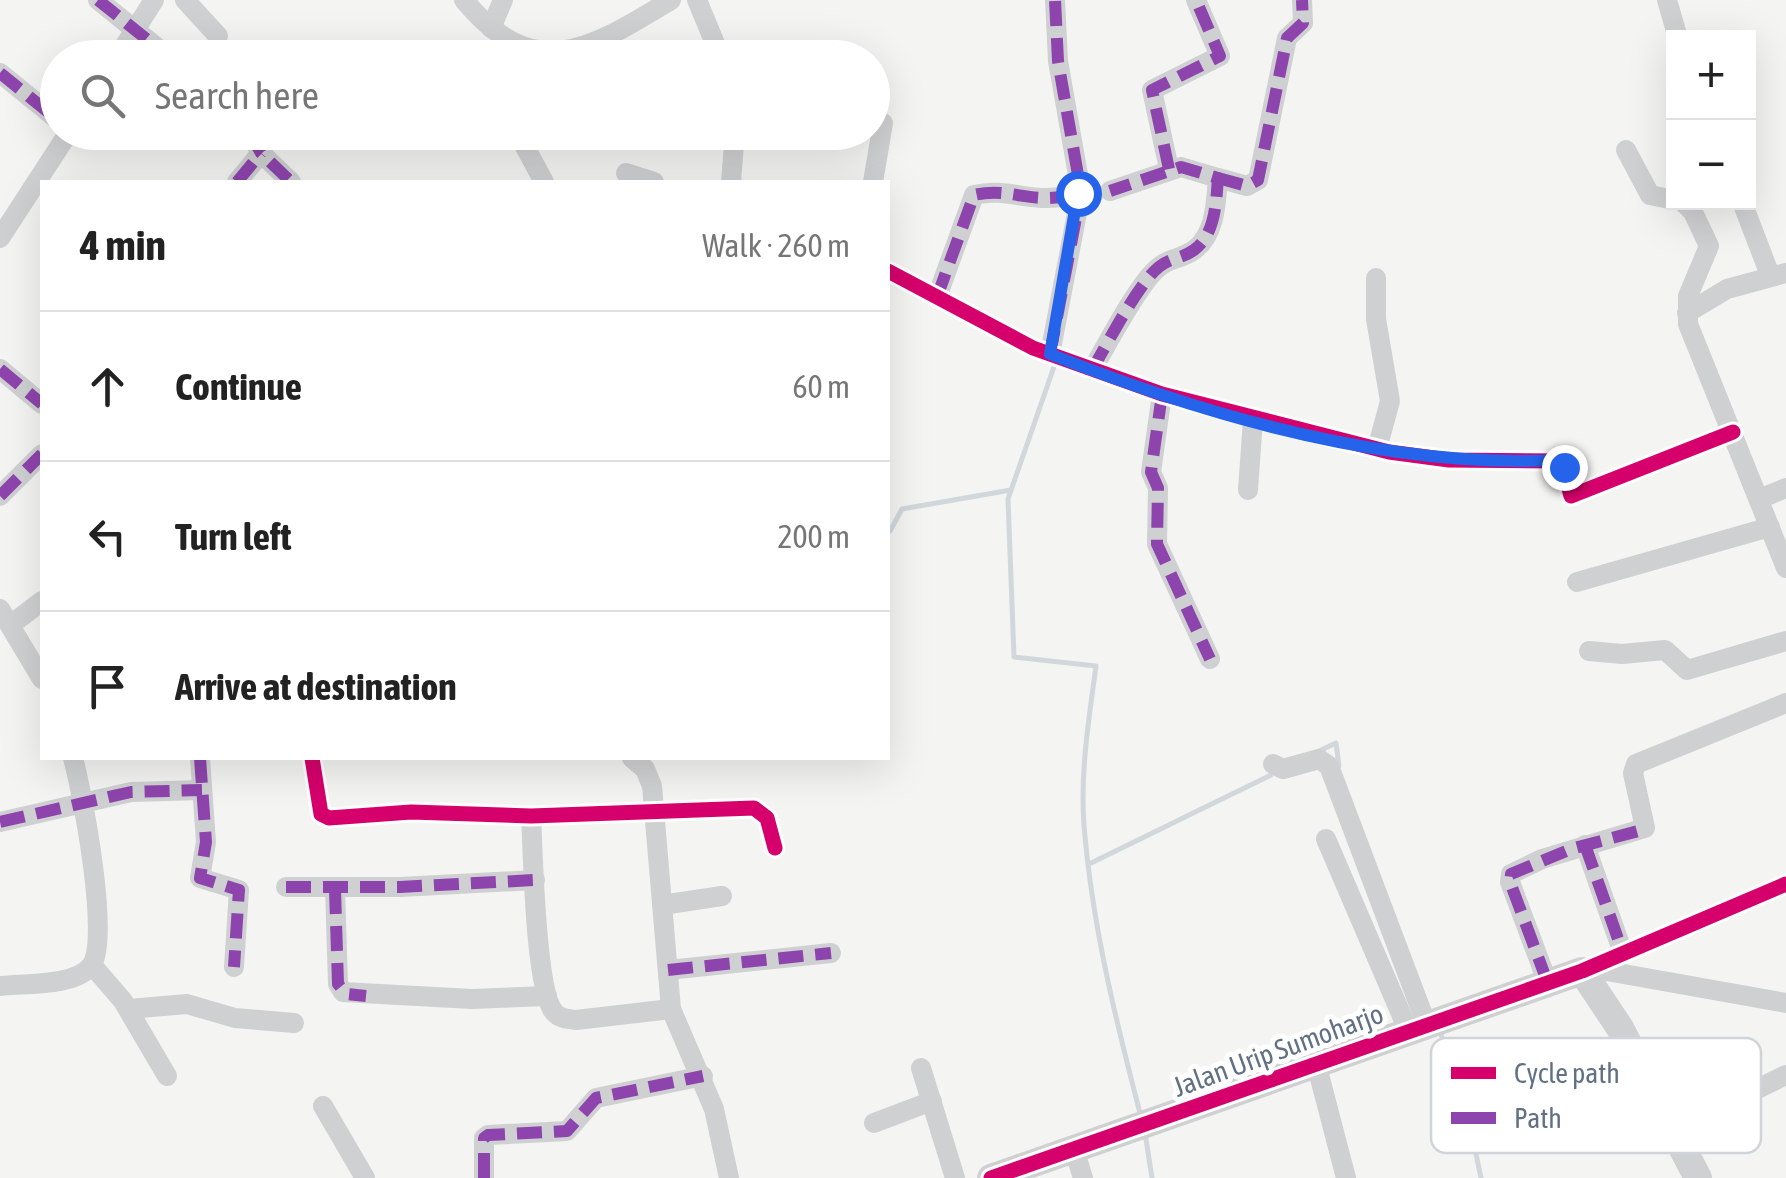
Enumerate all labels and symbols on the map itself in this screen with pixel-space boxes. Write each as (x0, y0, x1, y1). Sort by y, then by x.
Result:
route start (1056, 171, 1102, 217)
route end (1542, 445, 1588, 491)
street label: Jalan Urip Sumoharjo (1169, 997, 1387, 1103)
legend (1431, 1038, 1761, 1153)
text: Cycle path (1514, 1057, 1620, 1089)
text: Path (1514, 1102, 1562, 1134)

